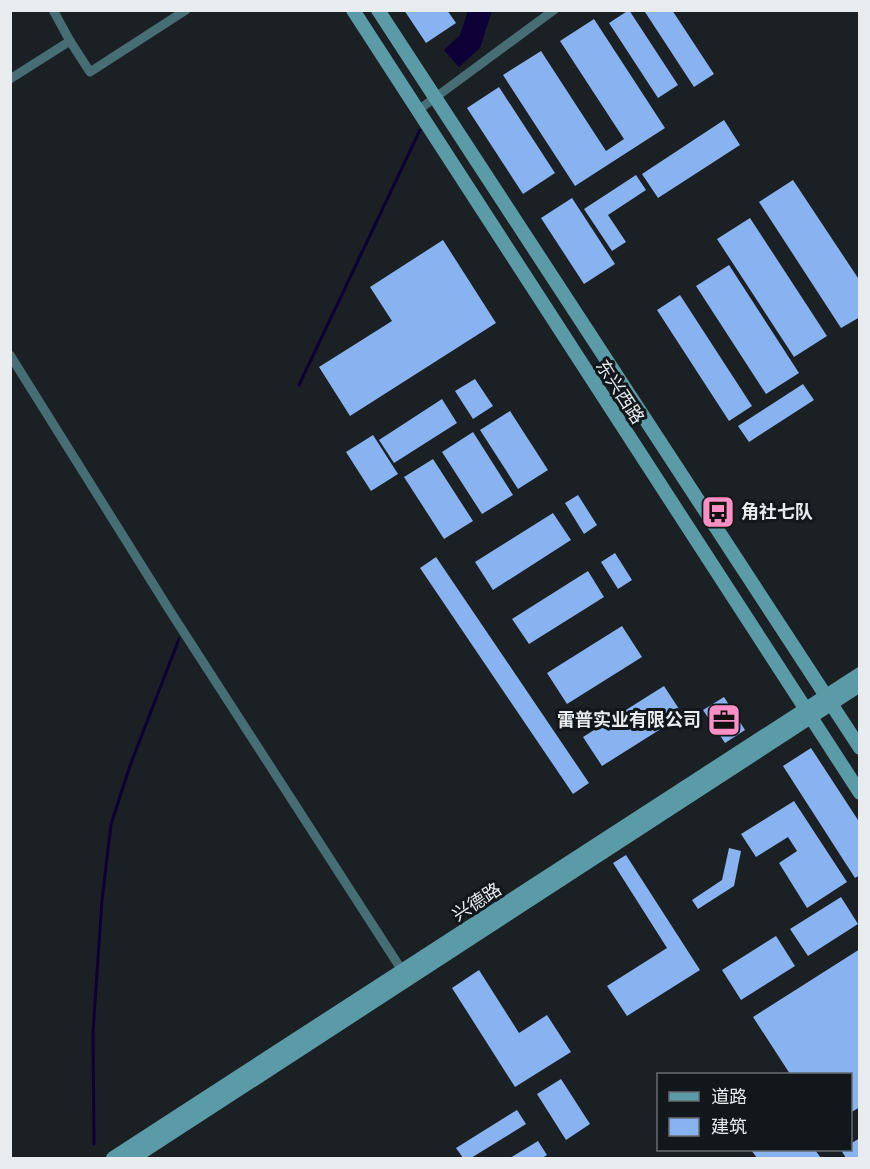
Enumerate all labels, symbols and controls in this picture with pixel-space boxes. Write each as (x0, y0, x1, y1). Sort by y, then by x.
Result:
street label: 东兴西路 (591, 356, 649, 428)
bus stop icon: 角社七队 (700, 494, 736, 530)
place label: 角社七队 (741, 501, 813, 523)
office icon: 雷普实业有限公司 (706, 702, 742, 738)
place label: 雷普实业有限公司 (557, 709, 701, 731)
street label: 兴德路 (448, 878, 506, 926)
legend (657, 1073, 852, 1151)
text: 道路 (711, 1086, 747, 1108)
text: 建筑 (711, 1116, 747, 1138)

